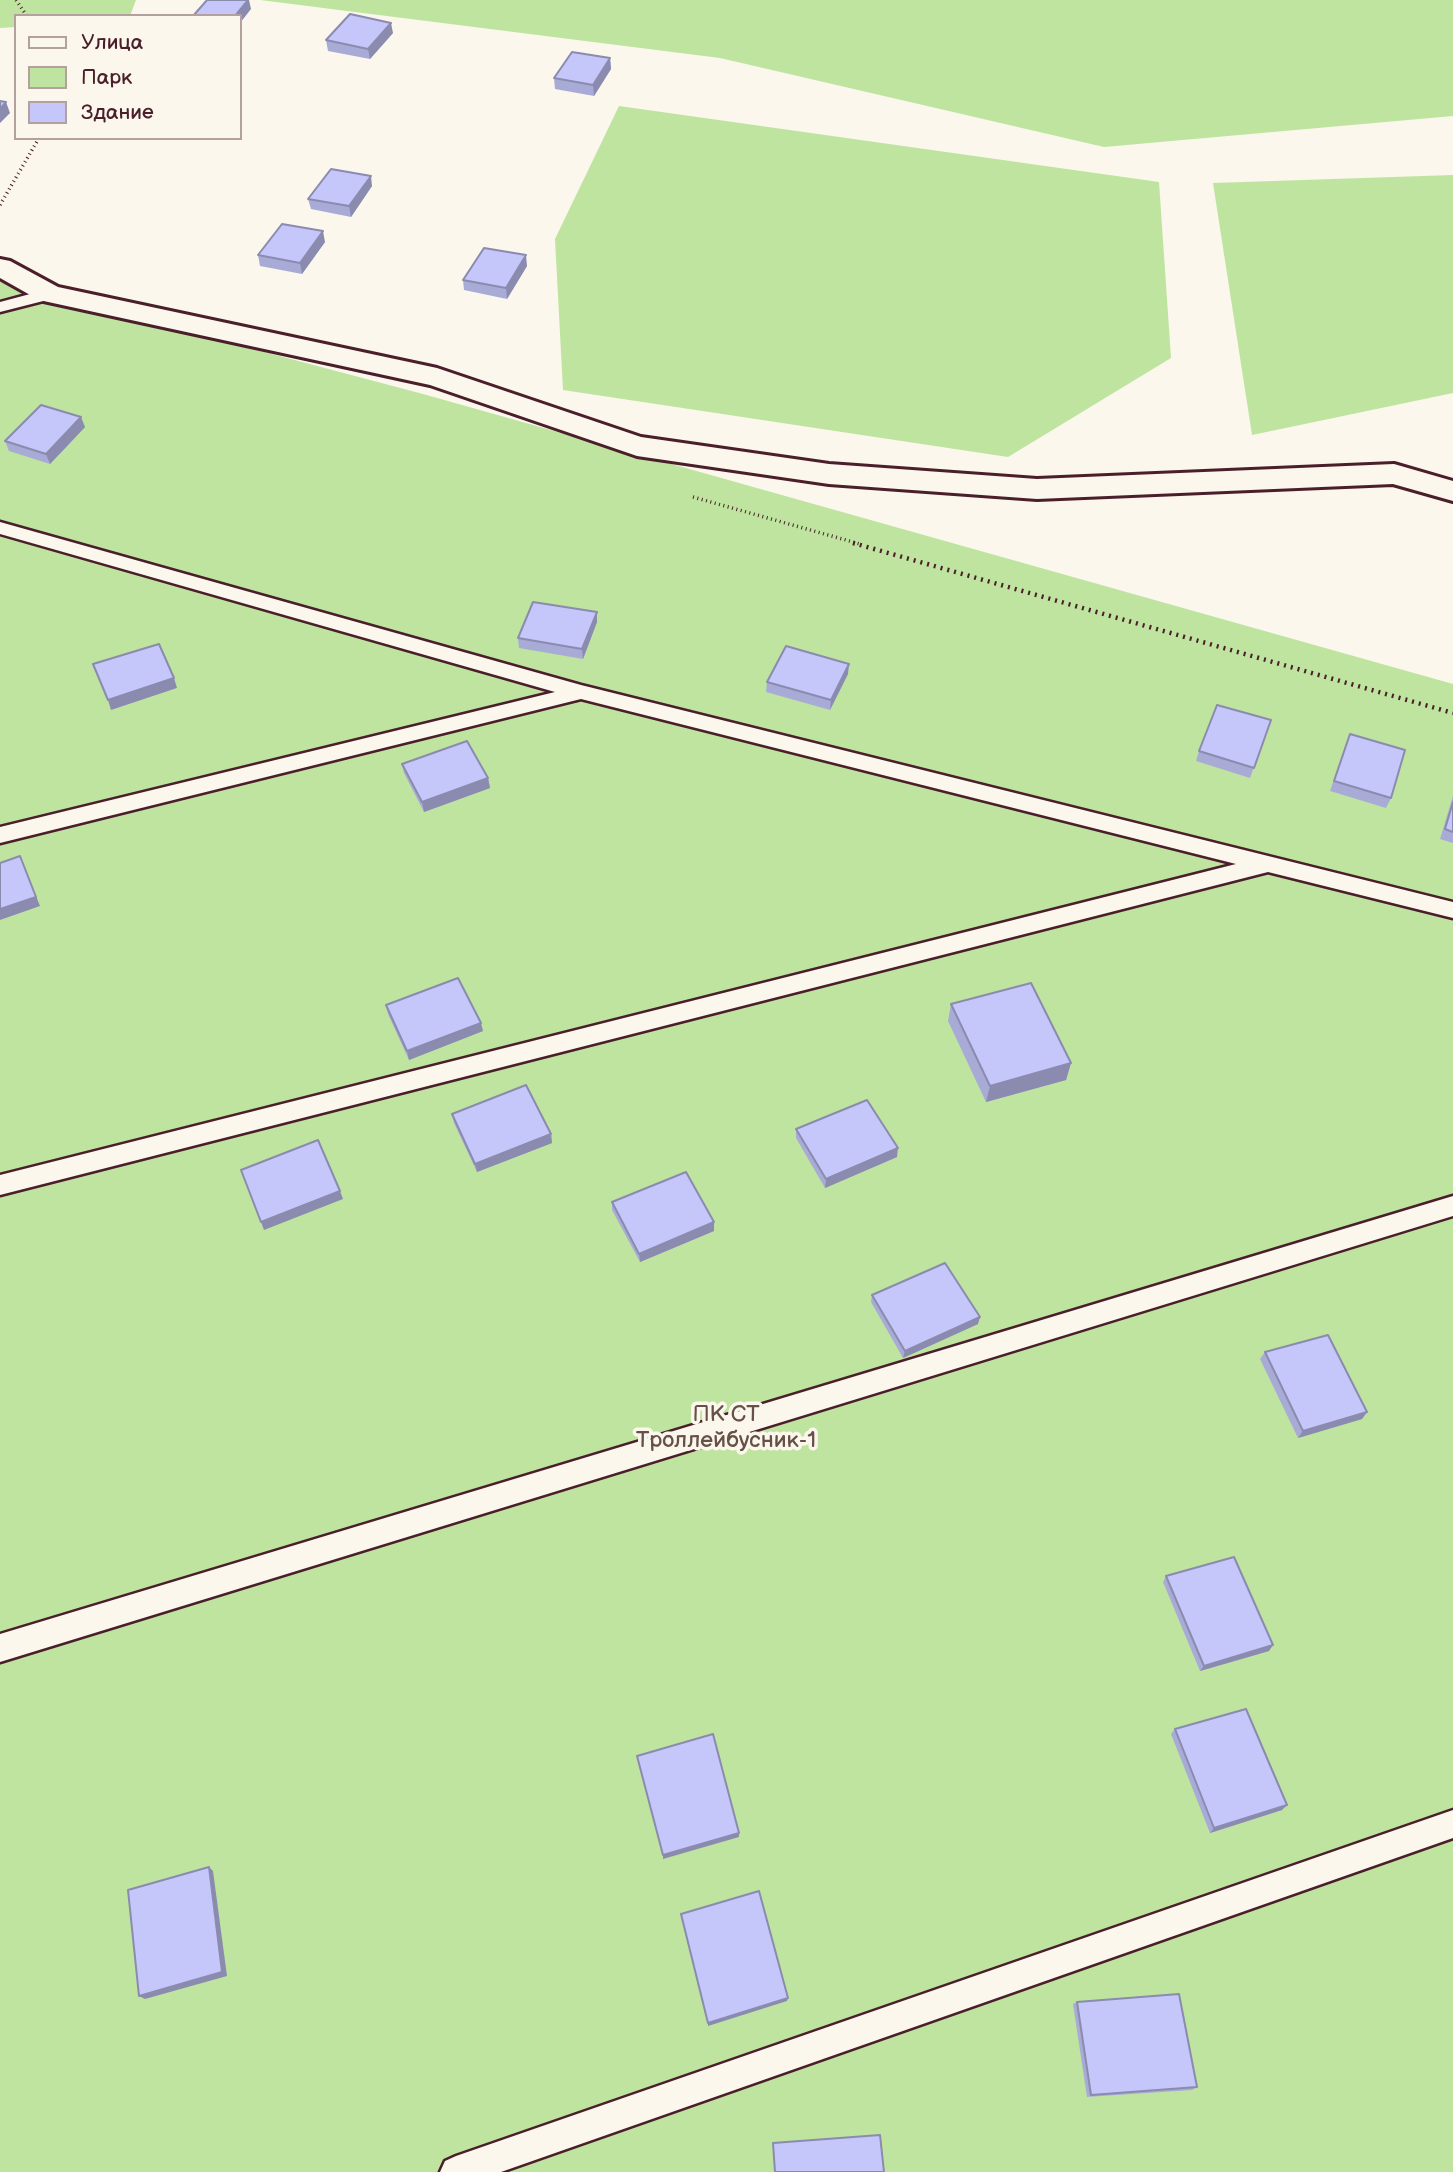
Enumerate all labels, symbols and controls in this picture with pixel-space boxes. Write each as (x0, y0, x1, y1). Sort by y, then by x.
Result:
legend (14, 14, 242, 140)
text: Улица (81, 30, 143, 55)
text: Парк (81, 65, 132, 90)
text: Здание (81, 100, 154, 125)
park label: ПК СТ Троллейбусник-1 (636, 1401, 816, 1455)

